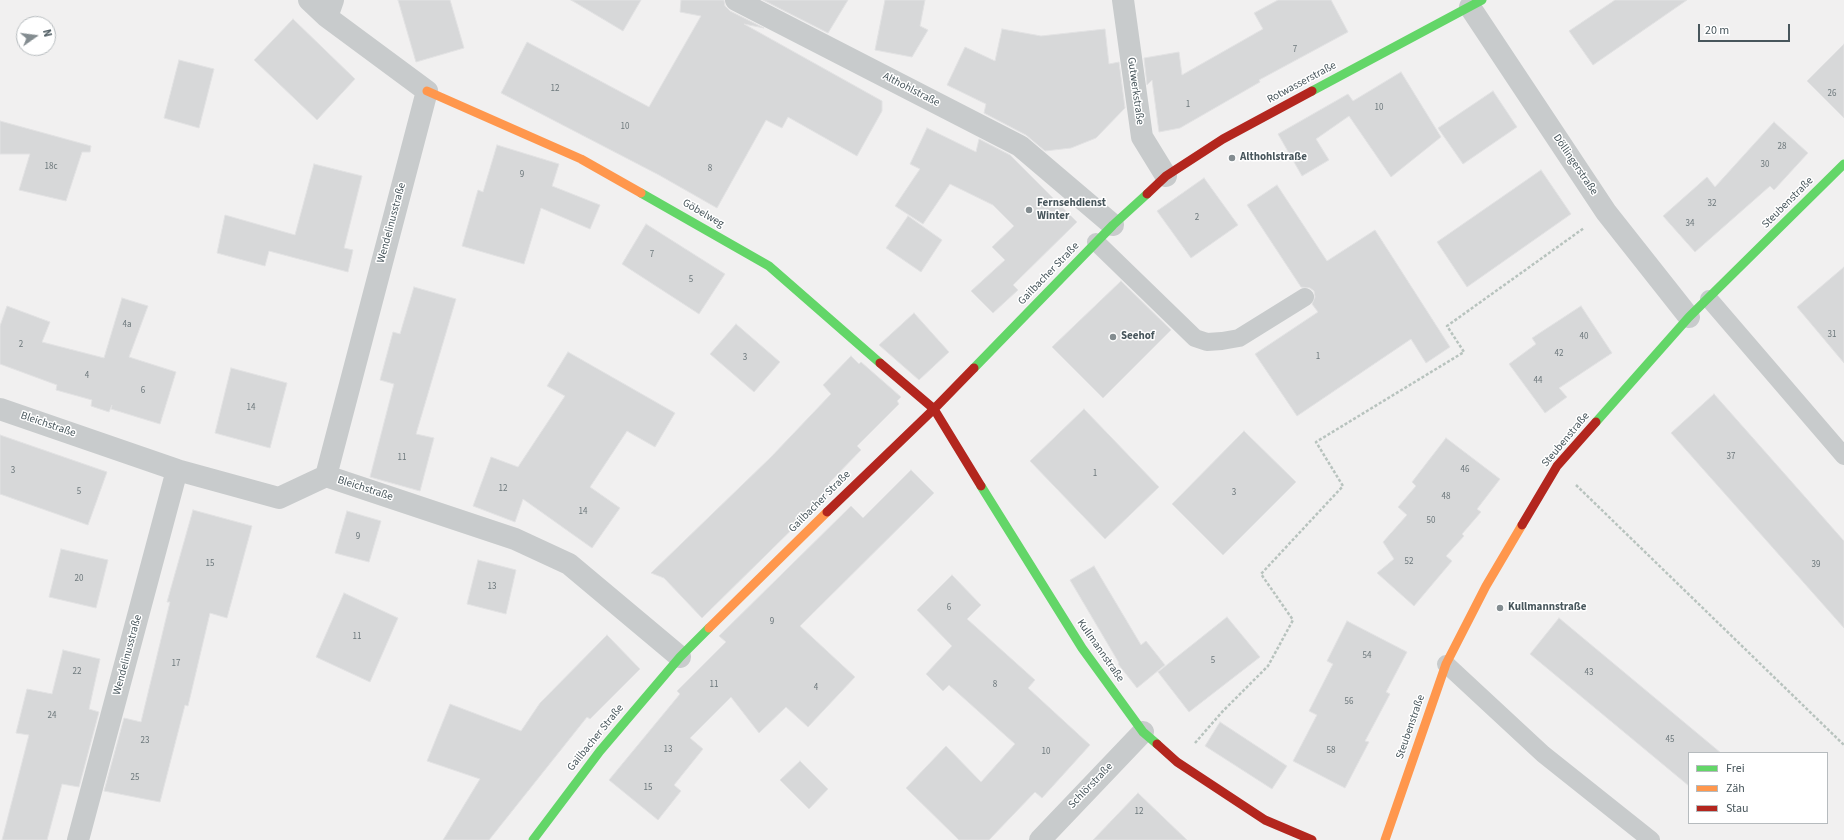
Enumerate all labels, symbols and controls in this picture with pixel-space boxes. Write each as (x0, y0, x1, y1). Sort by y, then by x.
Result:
north arrow (16, 16, 56, 56)
scale bar (1700, 16, 1792, 42)
text: 20 m (1705, 22, 1729, 39)
text: N (39, 28, 55, 39)
house number: 7 (1293, 45, 1297, 55)
street label: Gutwerkstraße (1124, 56, 1146, 126)
street label: Rotwasserstraße (1265, 59, 1339, 107)
street label: Althohlstraße (880, 70, 942, 110)
house number: 12 (551, 84, 559, 94)
house number: 26 (1828, 89, 1836, 99)
house number: 1 (1186, 100, 1190, 110)
house number: 10 (1375, 103, 1383, 113)
house number: 10 (621, 122, 629, 132)
street label: Döllingerstraße (1550, 132, 1600, 198)
house number: 28 (1778, 142, 1786, 152)
place label: Althohlstraße (1240, 151, 1307, 165)
marker: Althohlstraße (1227, 153, 1237, 163)
house number: 30 (1761, 160, 1769, 170)
house number: 18c (44, 162, 58, 172)
house number: 8 (708, 164, 712, 174)
house number: 9 (520, 170, 524, 180)
street label: Steubenstraße (1760, 175, 1816, 231)
street label: Wendelinusstraße (375, 181, 409, 265)
street label: Göbelweg (680, 197, 726, 231)
place label: Fernsehdienst Winter (1037, 197, 1106, 223)
house number: 32 (1708, 199, 1716, 209)
marker: Fernsehdienst Winter (1024, 205, 1034, 215)
house number: 2 (1195, 213, 1199, 223)
house number: 34 (1686, 219, 1694, 229)
street label: Gailbacher Straße (1016, 240, 1082, 308)
house number: 7 (650, 250, 654, 260)
house number: 5 (689, 275, 693, 285)
house number: 4a (122, 320, 132, 330)
place label: Seehof (1121, 330, 1155, 344)
house number: 31 (1828, 330, 1836, 340)
marker: Seehof (1108, 332, 1118, 342)
house number: 40 (1580, 332, 1588, 342)
house number: 2 (19, 340, 23, 350)
house number: 42 (1555, 349, 1563, 359)
house number: 1 (1316, 352, 1320, 362)
house number: 3 (743, 353, 747, 363)
house number: 4 (85, 371, 89, 381)
house number: 44 (1534, 376, 1542, 386)
house number: 6 (141, 386, 145, 396)
house number: 14 (247, 403, 255, 413)
street label: Bleichstraße (19, 409, 77, 441)
street label: Steubenstraße (1539, 410, 1593, 470)
house number: 37 (1727, 452, 1735, 462)
house number: 11 (398, 453, 406, 463)
house number: 46 (1461, 465, 1469, 475)
house number: 3 (11, 466, 15, 476)
street label: Gailbacher Straße (786, 468, 854, 536)
house number: 1 (1093, 469, 1097, 479)
street label: Bleichstraße (336, 474, 394, 504)
house number: 12 (499, 484, 507, 494)
house number: 5 (77, 487, 81, 497)
house number: 3 (1232, 488, 1236, 498)
house number: 48 (1442, 492, 1450, 502)
house number: 14 (579, 507, 587, 517)
house number: 50 (1427, 516, 1435, 526)
house number: 9 (356, 532, 360, 542)
house number: 52 (1405, 557, 1413, 567)
house number: 15 (206, 559, 214, 569)
house number: 39 (1812, 560, 1820, 570)
house number: 20 (75, 574, 83, 584)
house number: 13 (488, 582, 496, 592)
place label: Kullmannstraße (1508, 601, 1586, 615)
house number: 6 (947, 603, 951, 613)
marker: Kullmannstraße (1495, 603, 1505, 613)
street label: Wendelinusstraße (111, 613, 145, 697)
house number: 9 (770, 617, 774, 627)
street label: Kullmannstraße (1074, 617, 1126, 685)
house number: 11 (353, 632, 361, 642)
house number: 54 (1363, 651, 1371, 661)
house number: 5 (1211, 656, 1215, 666)
house number: 17 (172, 659, 180, 669)
house number: 22 (73, 667, 81, 677)
house number: 43 (1585, 668, 1593, 678)
house number: 11 (710, 680, 718, 690)
house number: 8 (993, 680, 997, 690)
house number: 4 (814, 683, 818, 693)
street label: Steubenstraße (1394, 693, 1428, 761)
house number: 56 (1345, 697, 1353, 707)
street label: Gailbacher Straße (565, 702, 627, 774)
house number: 24 (48, 711, 56, 721)
house number: 45 (1666, 735, 1674, 745)
house number: 23 (141, 736, 149, 746)
house number: 13 (664, 745, 672, 755)
house number: 58 (1327, 746, 1335, 756)
house number: 10 (1042, 747, 1050, 757)
legend (1688, 752, 1828, 824)
street label: Schlörstraße (1066, 760, 1116, 812)
text: Frei (1726, 760, 1745, 777)
house number: 25 (131, 773, 139, 783)
text: Zäh (1726, 780, 1745, 797)
house number: 15 (644, 783, 652, 793)
text: Stau (1726, 800, 1749, 817)
house number: 12 (1135, 807, 1143, 817)

